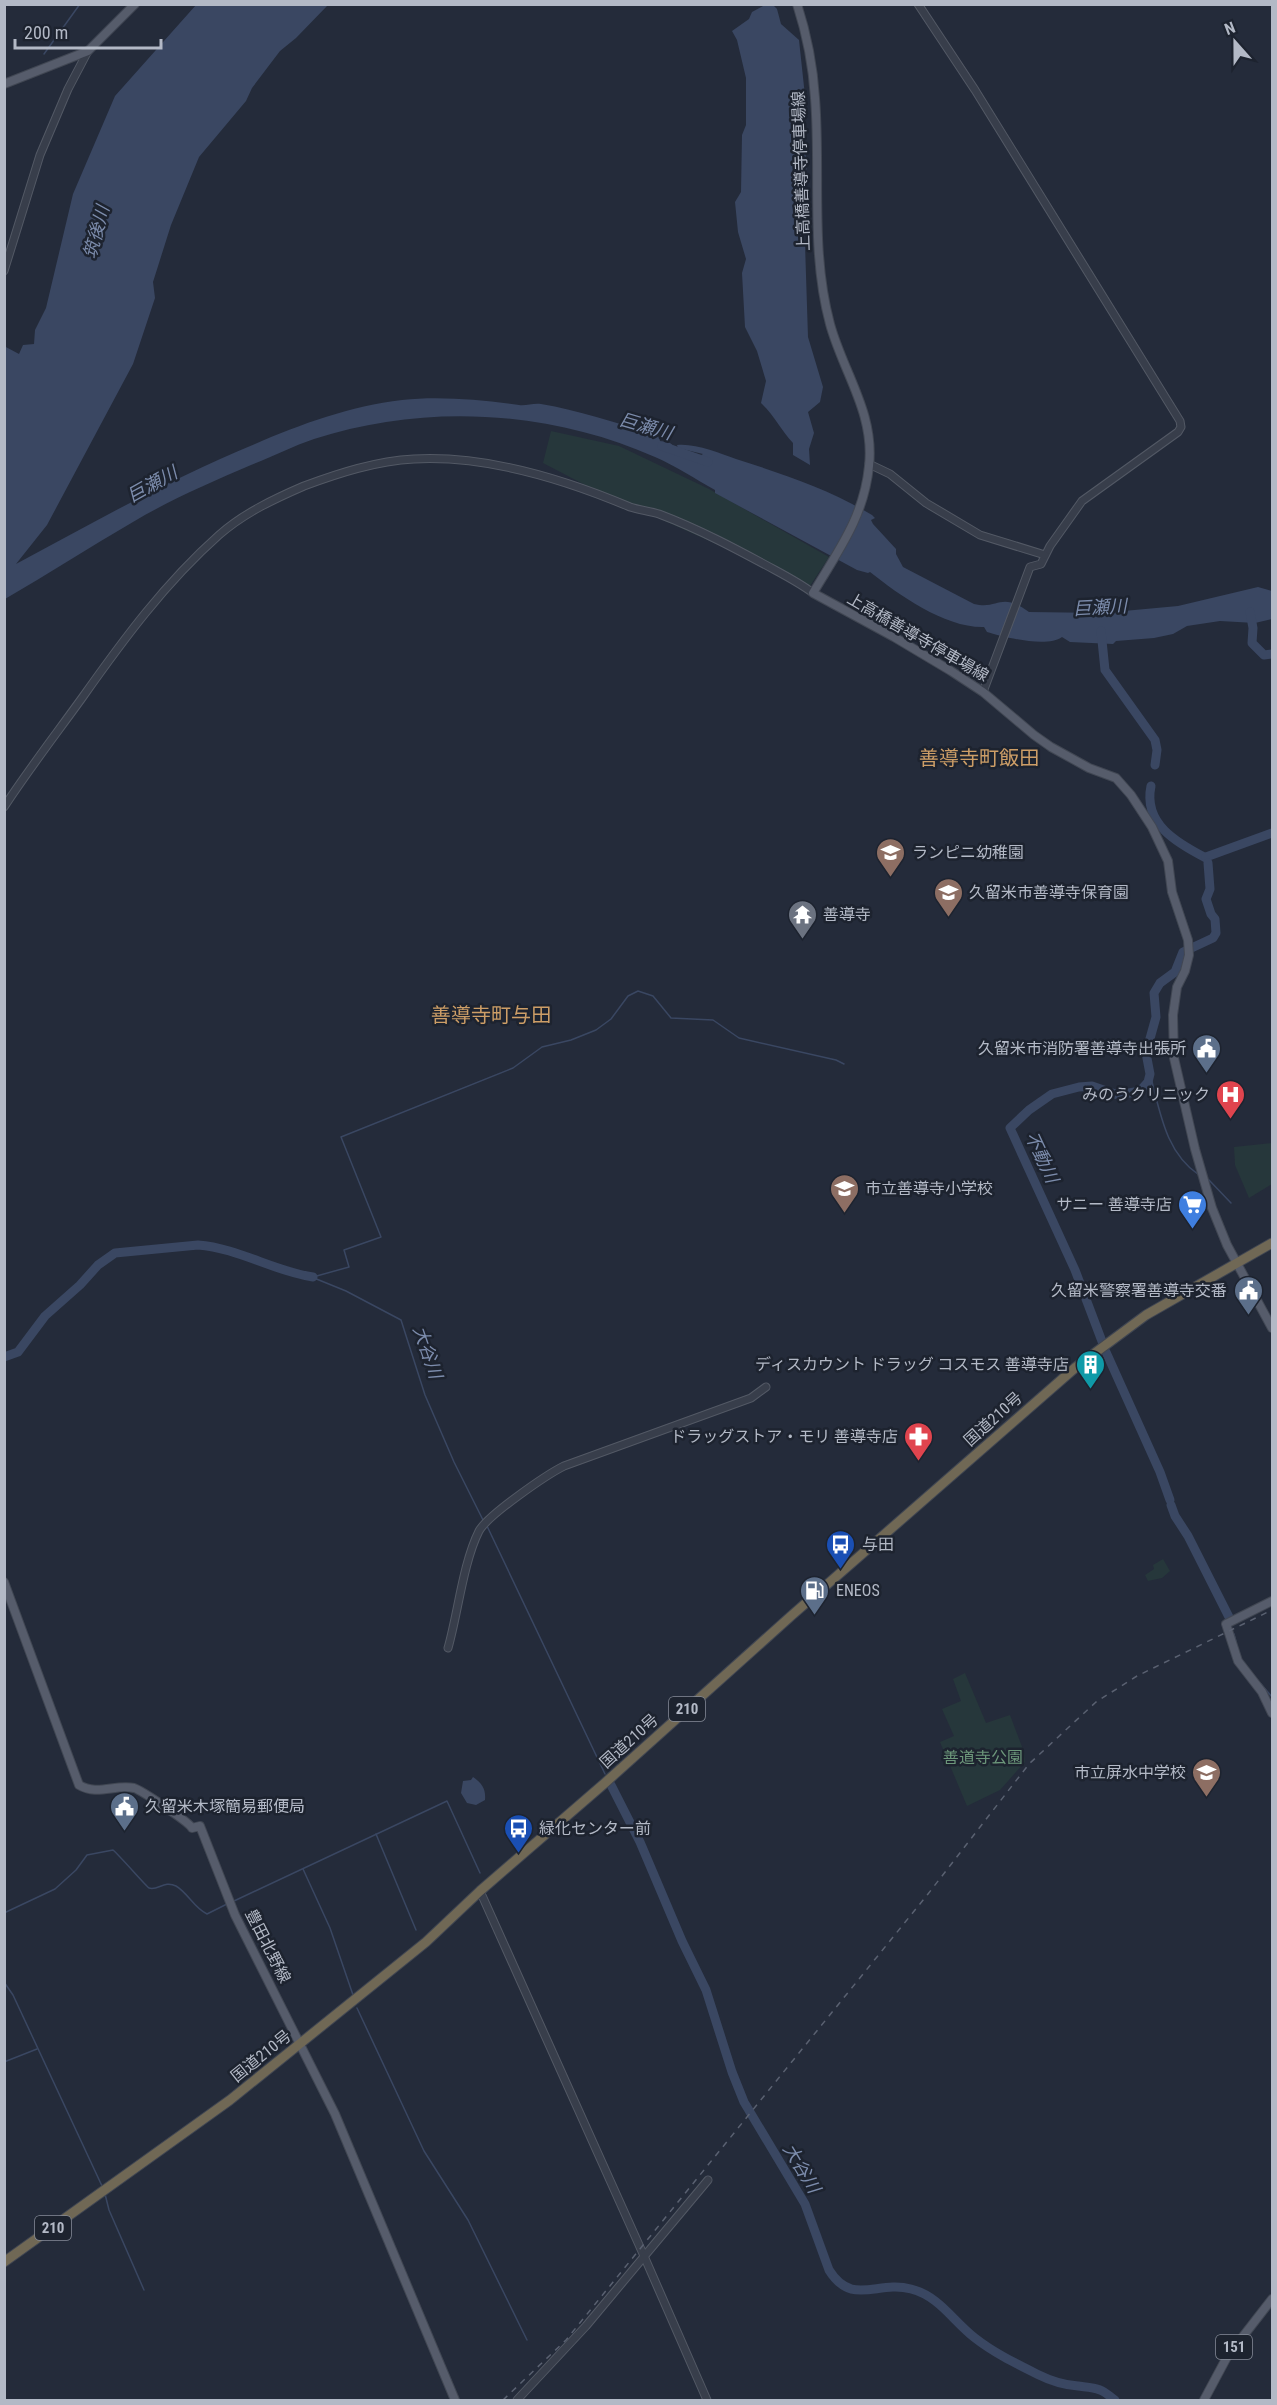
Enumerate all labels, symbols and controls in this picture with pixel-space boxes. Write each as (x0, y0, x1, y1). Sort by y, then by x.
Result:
scale bar (15, 12, 160, 50)
north arrow (1205, 12, 1265, 72)
text: N (1222, 18, 1238, 39)
text: 200 m (24, 22, 68, 43)
street label: 上高橋善導寺停車場線 (789, 91, 813, 251)
water label: 筑後川 (79, 201, 114, 261)
water label: 巨瀬川 (617, 408, 677, 444)
water label: 巨瀬川 (123, 461, 182, 506)
street label: 上高橋善導寺停車場線 (844, 589, 992, 685)
water label: 巨瀬川 (1072, 595, 1130, 619)
district label: 善導寺町飯田 (919, 746, 1039, 770)
school or university icon: ランピニ幼稚園 (875, 836, 907, 878)
place label: ランピニ幼稚園 (912, 843, 1024, 862)
school or university icon: 久留米市善導寺保育園 (932, 876, 964, 918)
place label: 久留米市善導寺保育園 (969, 883, 1129, 902)
temple icon: 善導寺 (786, 898, 818, 940)
place label: 善導寺 (823, 905, 871, 924)
district label: 善導寺町与田 (431, 1003, 551, 1027)
public building icon: 久留米市消防署善導寺出張所 (1191, 1032, 1223, 1074)
place label: 久留米市消防署善導寺出張所 (978, 1039, 1186, 1058)
hospital icon: みのうクリニック (1215, 1078, 1247, 1120)
place label: みのうクリニック (1082, 1085, 1210, 1104)
water label: 不動川 (1021, 1128, 1064, 1188)
school or university icon: 市立善導寺小学校 (828, 1172, 860, 1214)
place label: 市立善導寺小学校 (865, 1179, 993, 1198)
supermarket icon: サニー 善導寺店 (1177, 1188, 1209, 1230)
place label: サニー 善導寺店 (1056, 1195, 1172, 1214)
public building icon: 久留米警察署善導寺交番 (1232, 1274, 1264, 1316)
place label: 久留米警察署善導寺交番 (1051, 1281, 1227, 1300)
water label: 大谷川 (409, 1323, 447, 1383)
building icon: ディスカウント ドラッグ コスモス 善導寺店 (1074, 1348, 1106, 1390)
place label: ディスカウント ドラッグ コスモス 善導寺店 (755, 1355, 1069, 1374)
street label: 国道210号 (960, 1388, 1026, 1450)
pharmacy icon: ドラッグストア・モリ 善導寺店 (903, 1420, 935, 1462)
place label: ドラッグストア・モリ 善導寺店 (670, 1427, 898, 1446)
bus stop icon: 与田 (825, 1528, 857, 1570)
place label: 与田 (862, 1535, 894, 1554)
fuel station icon: ENEOS (799, 1574, 831, 1616)
place label: ENEOS (836, 1581, 880, 1600)
road number: 210 (669, 1697, 705, 1721)
street label: 国道210号 (596, 1710, 662, 1772)
park label: 善道寺公園 (943, 1748, 1023, 1767)
school or university icon: 市立屏水中学校 (1191, 1756, 1223, 1798)
place label: 市立屏水中学校 (1074, 1763, 1186, 1782)
public building icon: 久留米木塚簡易郵便局 (108, 1790, 140, 1832)
place label: 久留米木塚簡易郵便局 (145, 1797, 305, 1816)
bus stop icon: 緑化センター前 (502, 1812, 534, 1854)
place label: 緑化センター前 (539, 1819, 651, 1838)
street label: 豊田北野線 (241, 1906, 295, 1986)
street label: 国道210号 (227, 2026, 295, 2086)
water label: 大谷川 (779, 2139, 826, 2198)
road number: 210 (35, 2216, 71, 2240)
road number: 151 (1216, 2335, 1252, 2359)

